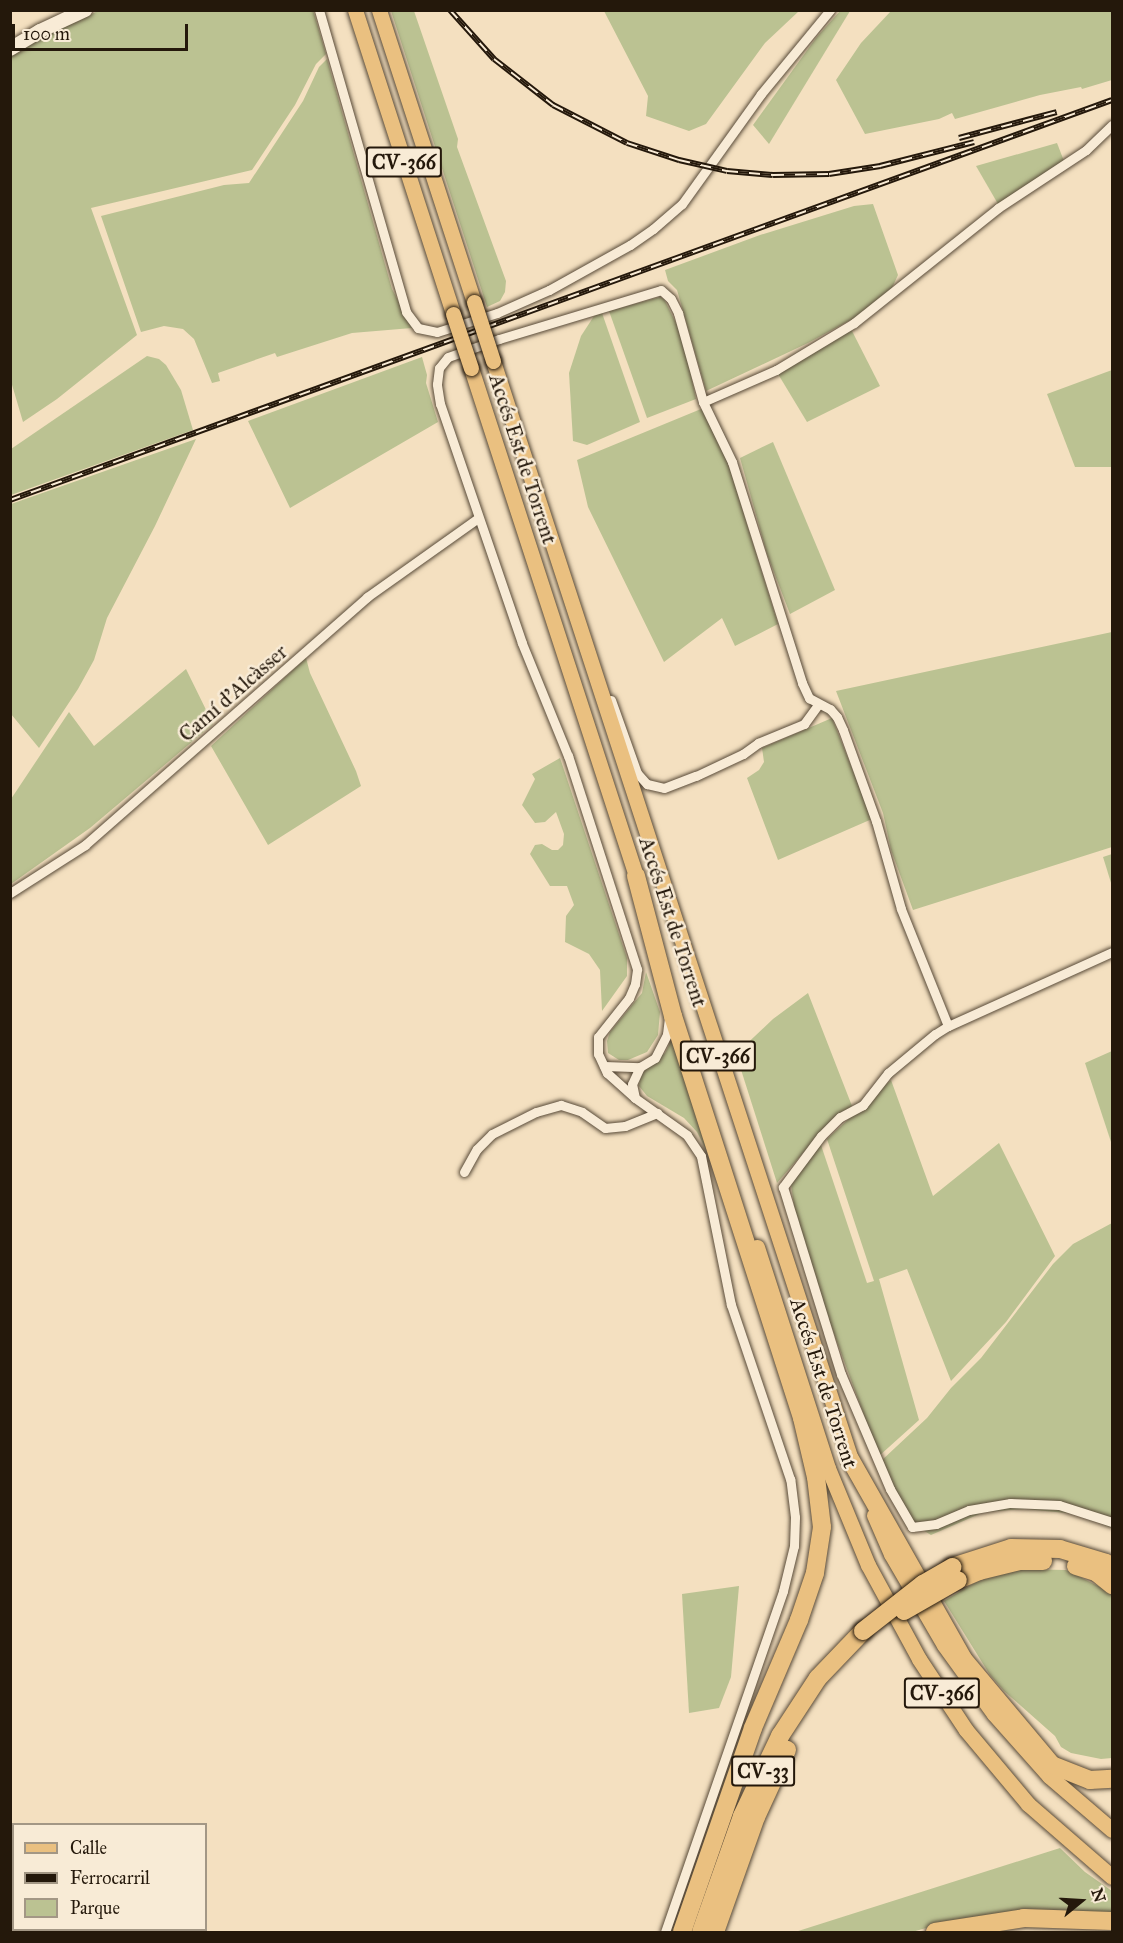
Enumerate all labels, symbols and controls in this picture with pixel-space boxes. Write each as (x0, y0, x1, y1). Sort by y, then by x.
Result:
scale bar (15, 12, 190, 50)
text: 100 m (23, 23, 70, 45)
road number: CV-366 (365, 145, 443, 179)
street label: Accés Est de Torrent (484, 371, 562, 547)
street label: Camí d'Alcàsser (174, 639, 292, 747)
street label: Accés Est de Torrent (634, 834, 712, 1010)
road number: CV-366 (679, 1039, 757, 1073)
street label: Accés Est de Torrent (785, 1295, 863, 1471)
road number: CV-366 (903, 1676, 981, 1710)
road number: CV-33 (730, 1754, 796, 1788)
legend (12, 1823, 207, 1931)
text: Calle (70, 1837, 107, 1859)
text: Ferrocarril (70, 1867, 150, 1889)
north arrow (1051, 1871, 1111, 1931)
text: N (1087, 1886, 1110, 1905)
text: Parque (70, 1897, 120, 1919)

